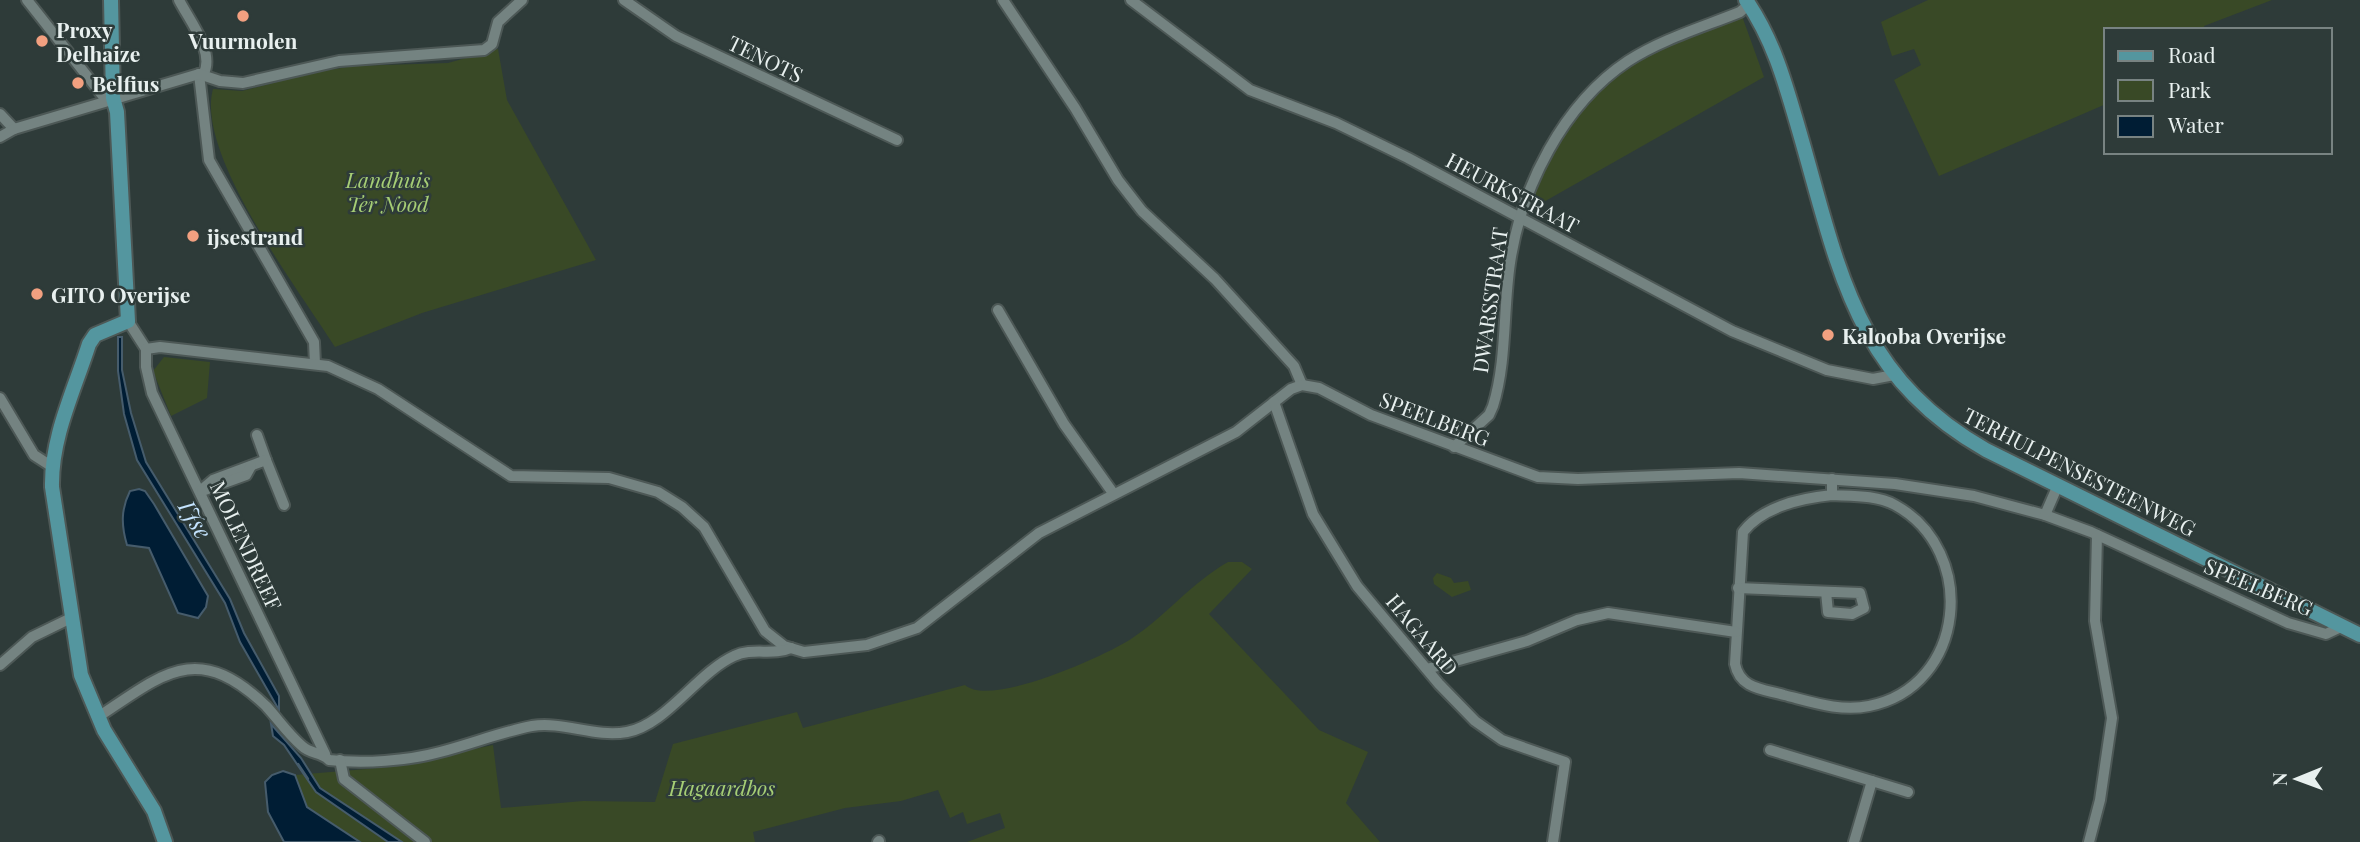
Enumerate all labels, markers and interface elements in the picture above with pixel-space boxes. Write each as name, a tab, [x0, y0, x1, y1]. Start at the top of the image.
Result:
marker: Vuurmolen	[235, 8, 251, 24]
place label: Proxy Delhaize	[56, 15, 140, 67]
place label: Vuurmolen	[188, 26, 298, 54]
street label: TENOTS	[724, 28, 808, 88]
legend	[2104, 28, 2332, 154]
marker: Proxy Delhaize	[34, 33, 50, 49]
text: Road	[2168, 40, 2216, 68]
place label: Belfius	[92, 69, 160, 97]
marker: Belfius	[70, 75, 86, 91]
text: Park	[2168, 75, 2212, 103]
text: Water	[2167, 110, 2224, 138]
street label: HEURKSTRAAT	[1442, 145, 1584, 239]
park label: Landhuis Ter Nood	[345, 165, 430, 217]
place label: ijsestrand	[207, 222, 304, 250]
street label: DWARSSTRAAT	[1465, 225, 1513, 375]
marker: ijsestrand	[185, 228, 201, 244]
place label: GITO Overijse	[51, 280, 190, 308]
marker: GITO Overijse	[29, 286, 45, 302]
place label: Kalooba Overijse	[1842, 321, 2006, 349]
marker: Kalooba Overijse	[1820, 327, 1836, 343]
street label: SPEELBERG	[1376, 384, 1494, 452]
street label: TERHULPENSESTEENWEG	[1959, 400, 2201, 542]
street label: MOLENDREEF	[205, 476, 289, 614]
water label: IJse	[172, 493, 220, 544]
street label: SPEELBERG	[2200, 551, 2318, 622]
street label: HAGAARD	[1381, 587, 1465, 681]
north arrow	[2262, 744, 2332, 814]
text: N	[2266, 772, 2292, 786]
park label: Hagaardbos	[668, 773, 775, 801]

